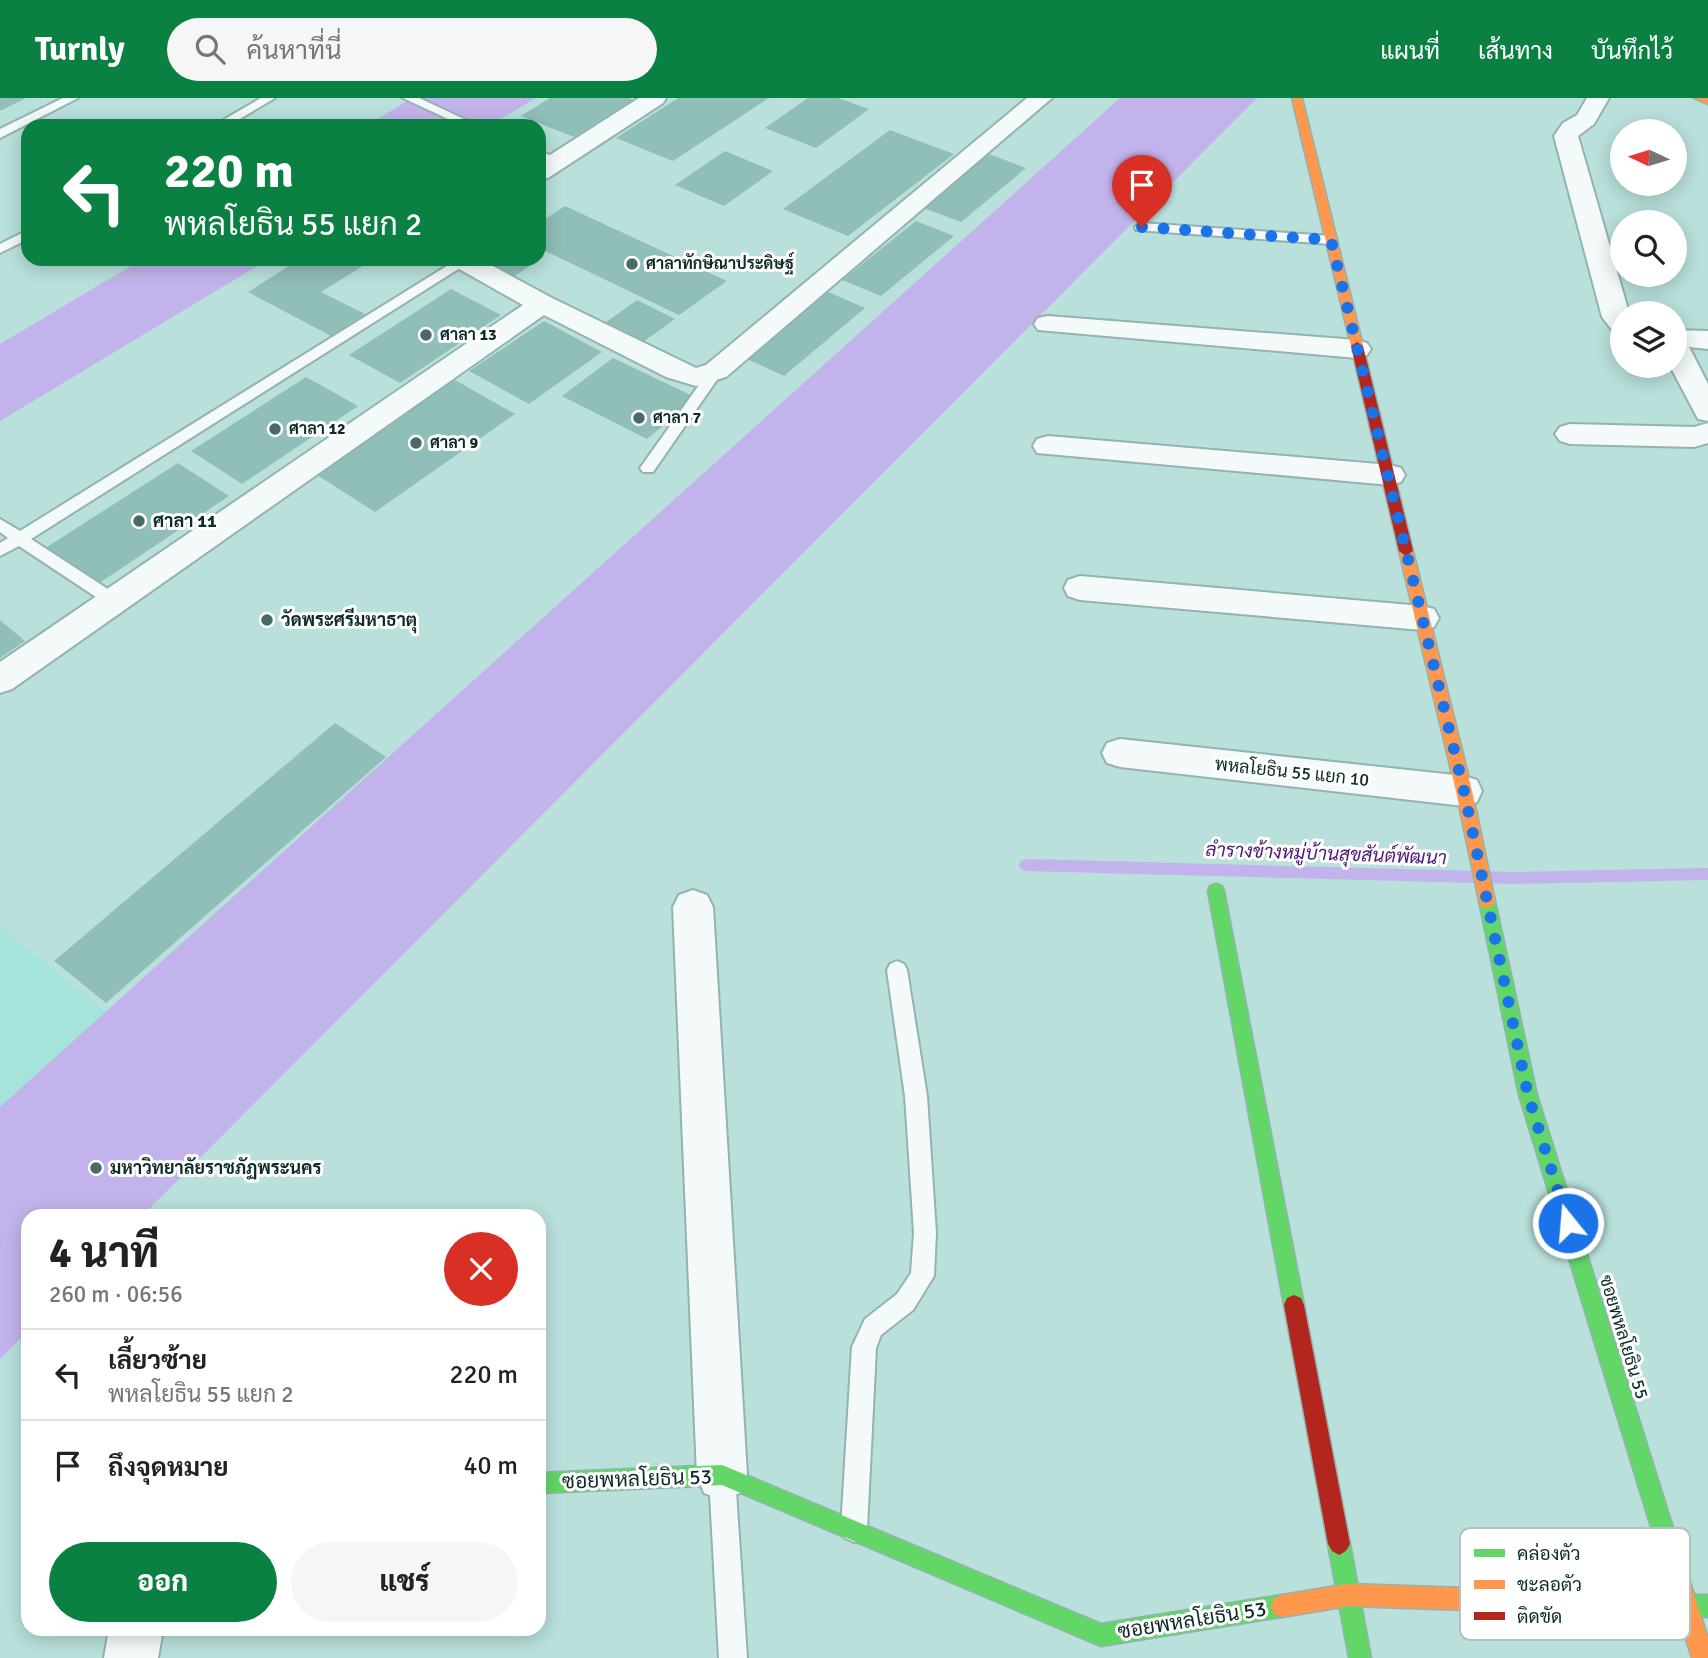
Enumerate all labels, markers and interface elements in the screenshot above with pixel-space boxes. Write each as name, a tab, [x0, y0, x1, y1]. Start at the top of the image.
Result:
search box	[167, 18, 657, 81]
text: Turnly	[35, 29, 125, 70]
icon: search	[191, 30, 229, 68]
text: ค้นหาที่นี่	[247, 35, 342, 67]
text: แผนที่	[1380, 36, 1440, 66]
text: เส้นทาง	[1478, 36, 1553, 66]
text: บันทึกไว้	[1591, 36, 1673, 66]
north arrow	[1610, 119, 1687, 196]
map controls	[1610, 119, 1687, 378]
text: 220 m	[164, 141, 294, 201]
icon: left	[49, 147, 140, 238]
pin	[1112, 155, 1172, 227]
icon: arrive	[1123, 166, 1161, 204]
text: พหลโยธิน 55 แยก 2	[164, 205, 422, 244]
button: search	[1610, 210, 1687, 287]
place label: ศาลาทักษิณาประดิษฐ์	[646, 252, 795, 275]
marker: ศาลาทักษิณาประดิษฐ์	[624, 256, 640, 272]
button: layers	[1610, 301, 1687, 378]
place label: ศาลา 13	[440, 325, 497, 345]
marker: ศาลา 13	[418, 327, 434, 343]
place label: ศาลา 7	[653, 408, 701, 428]
marker: ศาลา 7	[631, 410, 647, 426]
place label: ศาลา 12	[289, 419, 346, 439]
marker: ศาลา 12	[267, 421, 283, 437]
place label: ศาลา 9	[430, 433, 478, 453]
marker: ศาลา 9	[408, 435, 424, 451]
place label: ศาลา 11	[153, 510, 217, 532]
marker: ศาลา 11	[131, 513, 147, 529]
place label: วัดพระศรีมหาธาตุ	[281, 607, 417, 634]
marker: วัดพระศรีมหาธาตุ	[259, 612, 275, 628]
street label: พหลโยธิน 55 แยก 10	[1214, 751, 1370, 791]
water label: ลำรางข้างหมู่บ้านสุขสันต์พัฒนา	[1205, 837, 1447, 871]
place label: มหาวิทยาลัยราชภัฏพระนคร	[110, 1156, 322, 1180]
marker: มหาวิทยาลัยราชภัฏพระนคร	[88, 1160, 104, 1176]
position arrow	[1531, 1186, 1605, 1260]
text: 4 นาที	[49, 1228, 159, 1279]
button: close	[444, 1232, 518, 1306]
street label: ซอยพหลโยธิน 55	[1595, 1272, 1655, 1402]
text: 260 m · 06:56	[49, 1280, 183, 1309]
text: เลี้ยวซ้าย	[108, 1345, 207, 1377]
icon: left	[49, 1356, 87, 1394]
text: 220 m	[449, 1359, 518, 1391]
text: พหลโยธิน 55 แยก 2	[108, 1380, 294, 1409]
icon: arrive	[49, 1447, 87, 1485]
text: 40 m	[463, 1450, 518, 1482]
text: ถึงจุดหมาย	[108, 1452, 229, 1484]
street label: ซอยพหลโยธิน 53	[562, 1463, 712, 1495]
legend	[1460, 1528, 1690, 1640]
button: ออก	[49, 1542, 277, 1622]
button: แชร์	[291, 1542, 518, 1622]
text: คล่องตัว	[1517, 1542, 1581, 1566]
text: ชะลอตัว	[1517, 1573, 1582, 1597]
street label: ซอยพหลโยธิน 53	[1116, 1595, 1268, 1645]
text: ติดขัด	[1517, 1605, 1562, 1629]

